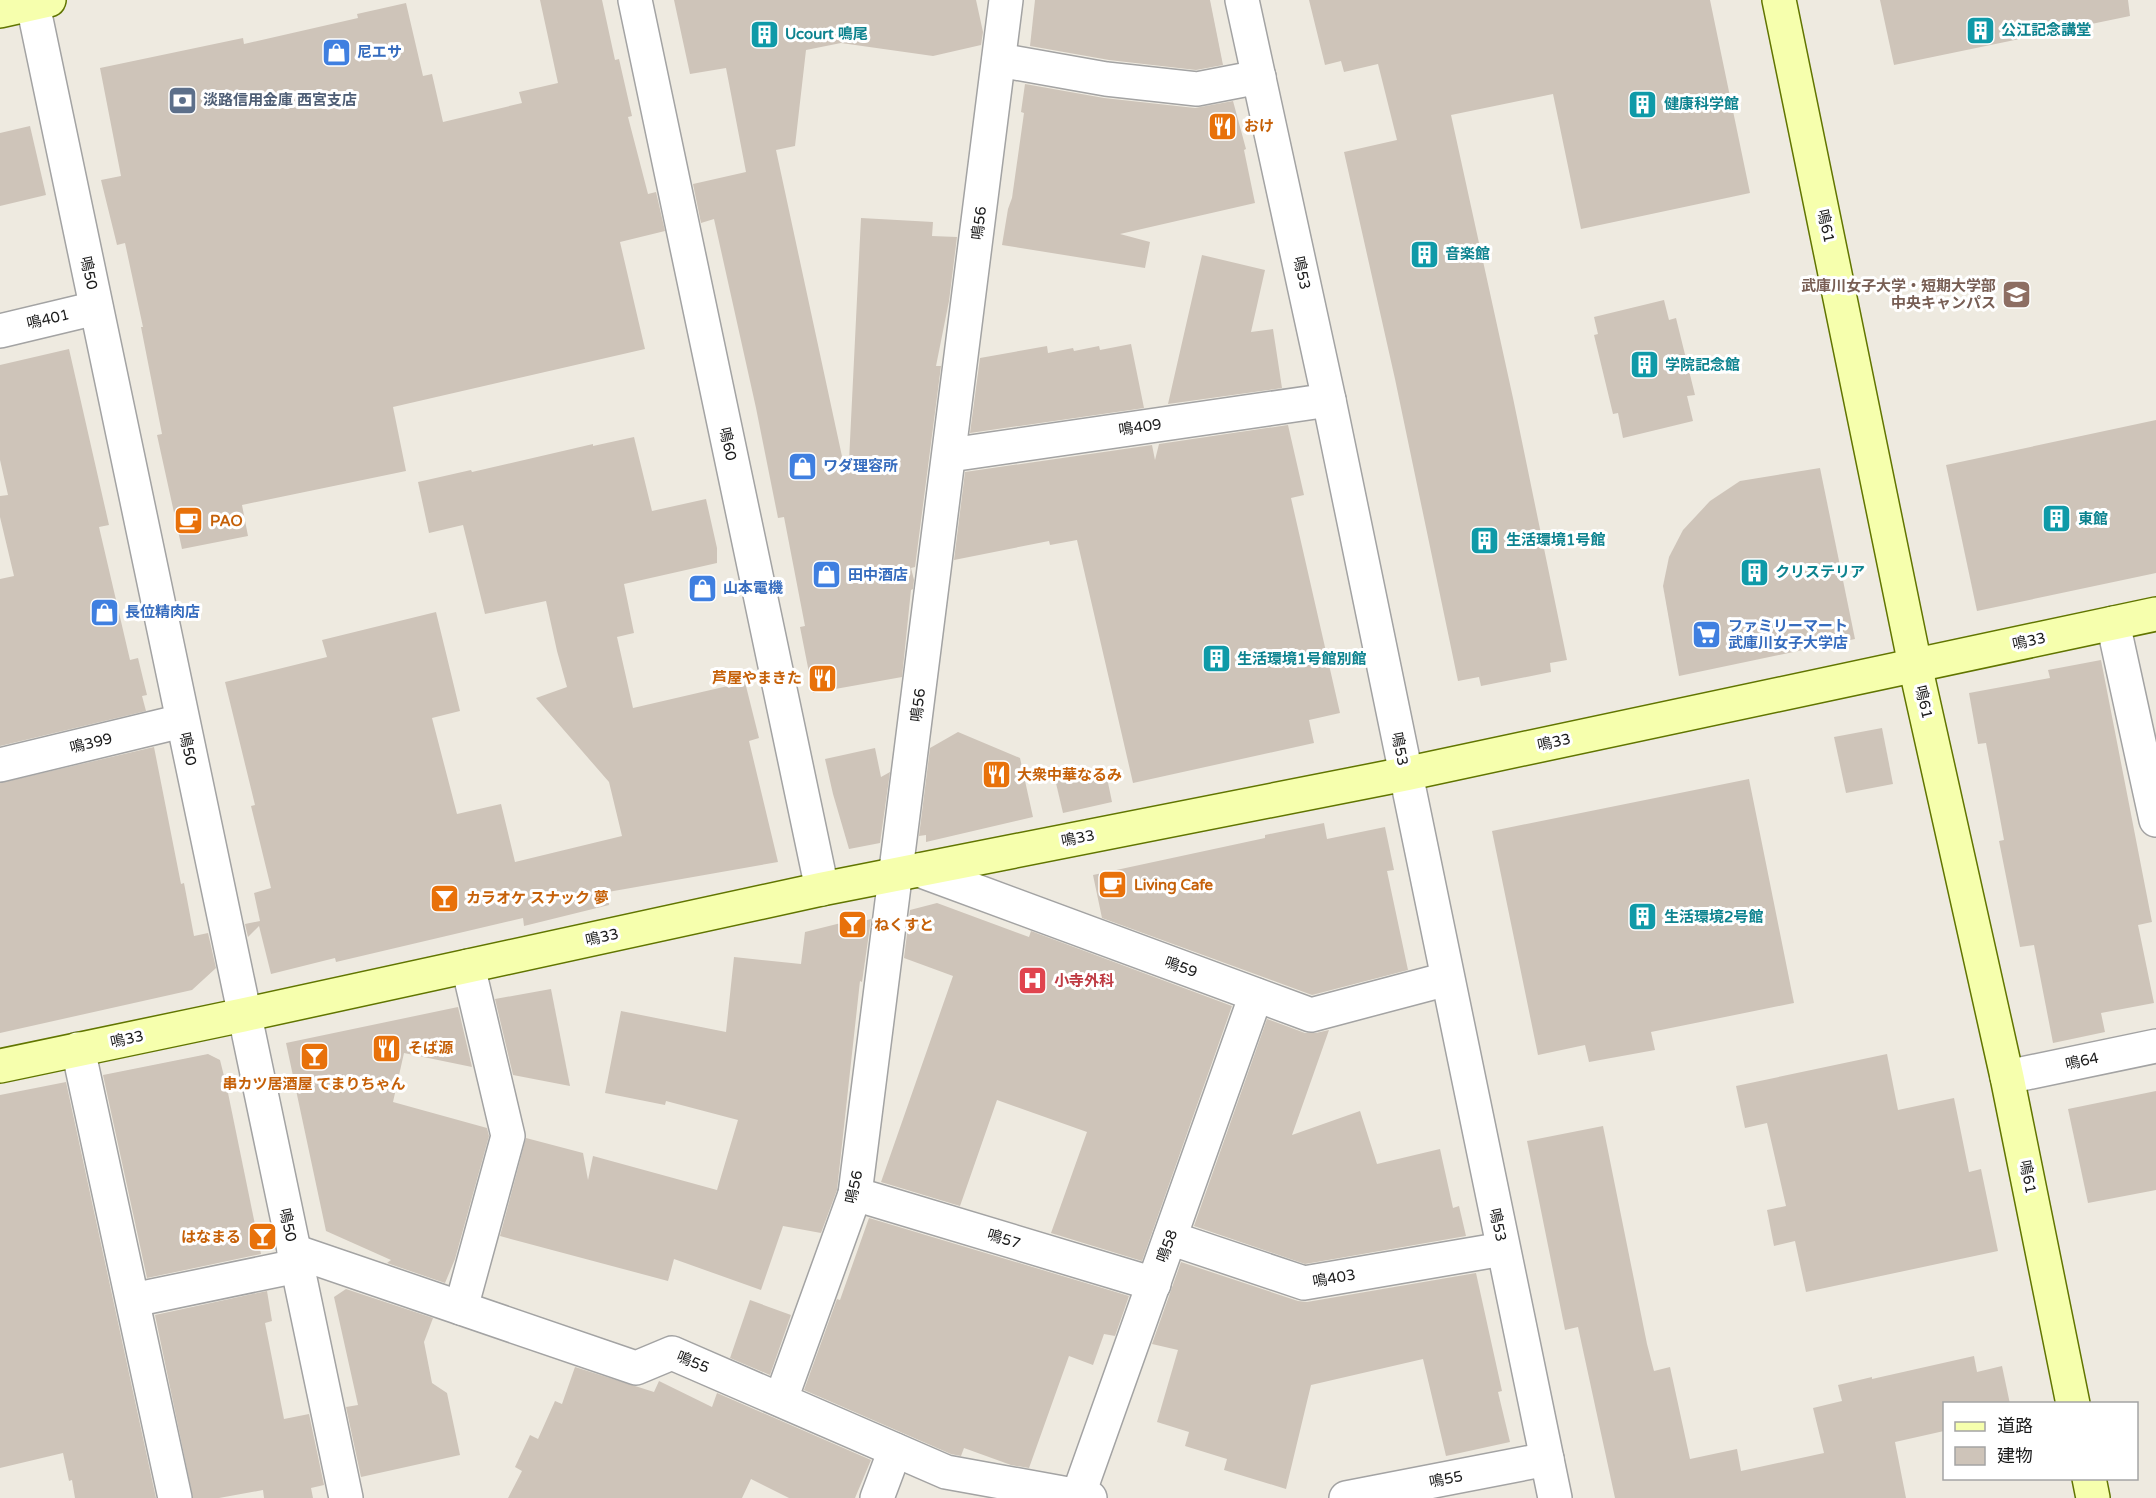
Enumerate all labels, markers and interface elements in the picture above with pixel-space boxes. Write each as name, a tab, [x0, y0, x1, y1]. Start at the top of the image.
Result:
building icon: 公江記念講堂	[1964, 14, 1996, 46]
building icon: Ucourt 鳴尾	[748, 18, 780, 50]
place label: 公江記念講堂	[2001, 21, 2091, 39]
place label: Ucourt 鳴尾	[785, 25, 868, 43]
shop icon: 尼エサ	[320, 36, 352, 68]
place label: 尼エサ	[357, 43, 402, 61]
bank icon: 淡路信用金庫 西宮支店	[166, 84, 198, 116]
building icon: 健康科学館	[1627, 88, 1659, 120]
place label: 淡路信用金庫 西宮支店	[203, 91, 357, 109]
place label: 健康科学館	[1664, 95, 1739, 113]
restaurant icon: おけ	[1207, 110, 1239, 142]
place label: おけ	[1244, 117, 1274, 135]
street label: 鳴56	[968, 205, 990, 241]
street label: 鳴61	[1814, 208, 1838, 244]
building icon: 音楽館	[1408, 238, 1440, 270]
place label: 音楽館	[1445, 245, 1490, 263]
street label: 鳴50	[77, 255, 101, 291]
street label: 鳴53	[1290, 255, 1314, 291]
place label: 武庫川女子大学・短期大学部 中央キャンパス	[1801, 277, 1996, 312]
school or university icon: 武庫川女子大学・短期大学部 中央キャンパス	[2001, 279, 2033, 311]
street label: 鳴401	[25, 305, 71, 333]
building icon: 学院記念館	[1628, 349, 1660, 381]
place label: 学院記念館	[1665, 356, 1740, 374]
street label: 鳴409	[1117, 415, 1163, 439]
street label: 鳴60	[716, 426, 740, 462]
shop icon: ワダ理容所	[786, 450, 818, 482]
place label: ワダ理容所	[823, 457, 898, 475]
building icon: 東館	[2041, 503, 2073, 535]
cafe icon: PAO	[173, 505, 205, 537]
place label: 東館	[2078, 510, 2108, 528]
place label: PAO	[210, 512, 243, 530]
building icon: 生活環境1号館	[1469, 524, 1501, 556]
place label: 生活環境1号館	[1506, 531, 1605, 549]
building icon: クリステリア	[1738, 556, 1770, 588]
shop icon: 田中酒店	[811, 559, 843, 591]
place label: クリステリア	[1775, 563, 1865, 581]
place label: 田中酒店	[848, 566, 908, 584]
shop icon: 山本電機	[686, 572, 718, 604]
place label: 山本電機	[723, 579, 783, 597]
shop icon: 長位精肉店	[88, 596, 120, 628]
place label: 長位精肉店	[125, 603, 200, 621]
place label: ファミリーマート 武庫川女子大学店	[1728, 617, 1848, 652]
supermarket icon: ファミリーマート 武庫川女子大学店	[1691, 619, 1723, 651]
street label: 鳴33	[2011, 629, 2047, 653]
building icon: 生活環境1号館別館	[1200, 643, 1232, 675]
place label: 生活環境1号館別館	[1237, 650, 1366, 668]
restaurant icon: 芦屋やまきた	[807, 662, 839, 694]
place label: 芦屋やまきた	[712, 669, 802, 687]
street label: 鳴61	[1911, 683, 1937, 721]
street label: 鳴56	[907, 687, 929, 723]
street label: 鳴399	[68, 729, 114, 757]
street label: 鳴33	[1536, 730, 1572, 754]
street label: 鳴50	[176, 731, 200, 767]
street label: 鳴53	[1388, 731, 1412, 767]
restaurant icon: 大衆中華なるみ	[980, 759, 1012, 791]
place label: 大衆中華なるみ	[1017, 766, 1122, 784]
street label: 鳴33	[1060, 826, 1096, 850]
cafe icon: Living Cafe	[1097, 869, 1129, 901]
place label: Living Cafe	[1134, 876, 1214, 895]
bar icon: カラオケ スナック 夢	[429, 882, 461, 914]
place label: カラオケ スナック 夢	[466, 889, 609, 907]
building icon: 生活環境2号館	[1627, 901, 1659, 933]
place label: 生活環境2号館	[1664, 908, 1763, 926]
bar icon: ねくすと	[837, 909, 869, 941]
place label: ねくすと	[874, 916, 934, 934]
street label: 鳴33	[584, 925, 620, 949]
street label: 鳴59	[1162, 953, 1200, 981]
hospital icon: 小寺外科	[1017, 965, 1049, 997]
place label: 小寺外科	[1054, 972, 1114, 990]
street label: 鳴33	[109, 1027, 145, 1051]
restaurant icon: そば源	[371, 1032, 403, 1064]
place label: そば源	[408, 1039, 454, 1057]
bar icon: 串カツ居酒屋 てまりちゃん	[298, 1041, 330, 1073]
street label: 鳴64	[2064, 1049, 2100, 1073]
place label: 串カツ居酒屋 てまりちゃん	[222, 1075, 406, 1093]
street label: 鳴61	[2016, 1159, 2040, 1195]
street label: 鳴56	[842, 1169, 866, 1205]
street label: 鳴50	[276, 1207, 300, 1243]
street label: 鳴53	[1486, 1207, 1510, 1243]
bar icon: はなまる	[246, 1221, 278, 1253]
street label: 鳴57	[985, 1225, 1023, 1253]
street label: 鳴58	[1153, 1227, 1181, 1265]
place label: はなまる	[181, 1228, 241, 1246]
street label: 鳴403	[1311, 1265, 1357, 1291]
street label: 鳴55	[674, 1347, 712, 1377]
legend	[1943, 1402, 2138, 1480]
text: 道路	[1997, 1415, 2033, 1437]
text: 建物	[1997, 1445, 2033, 1467]
street label: 鳴55	[1428, 1467, 1464, 1491]

